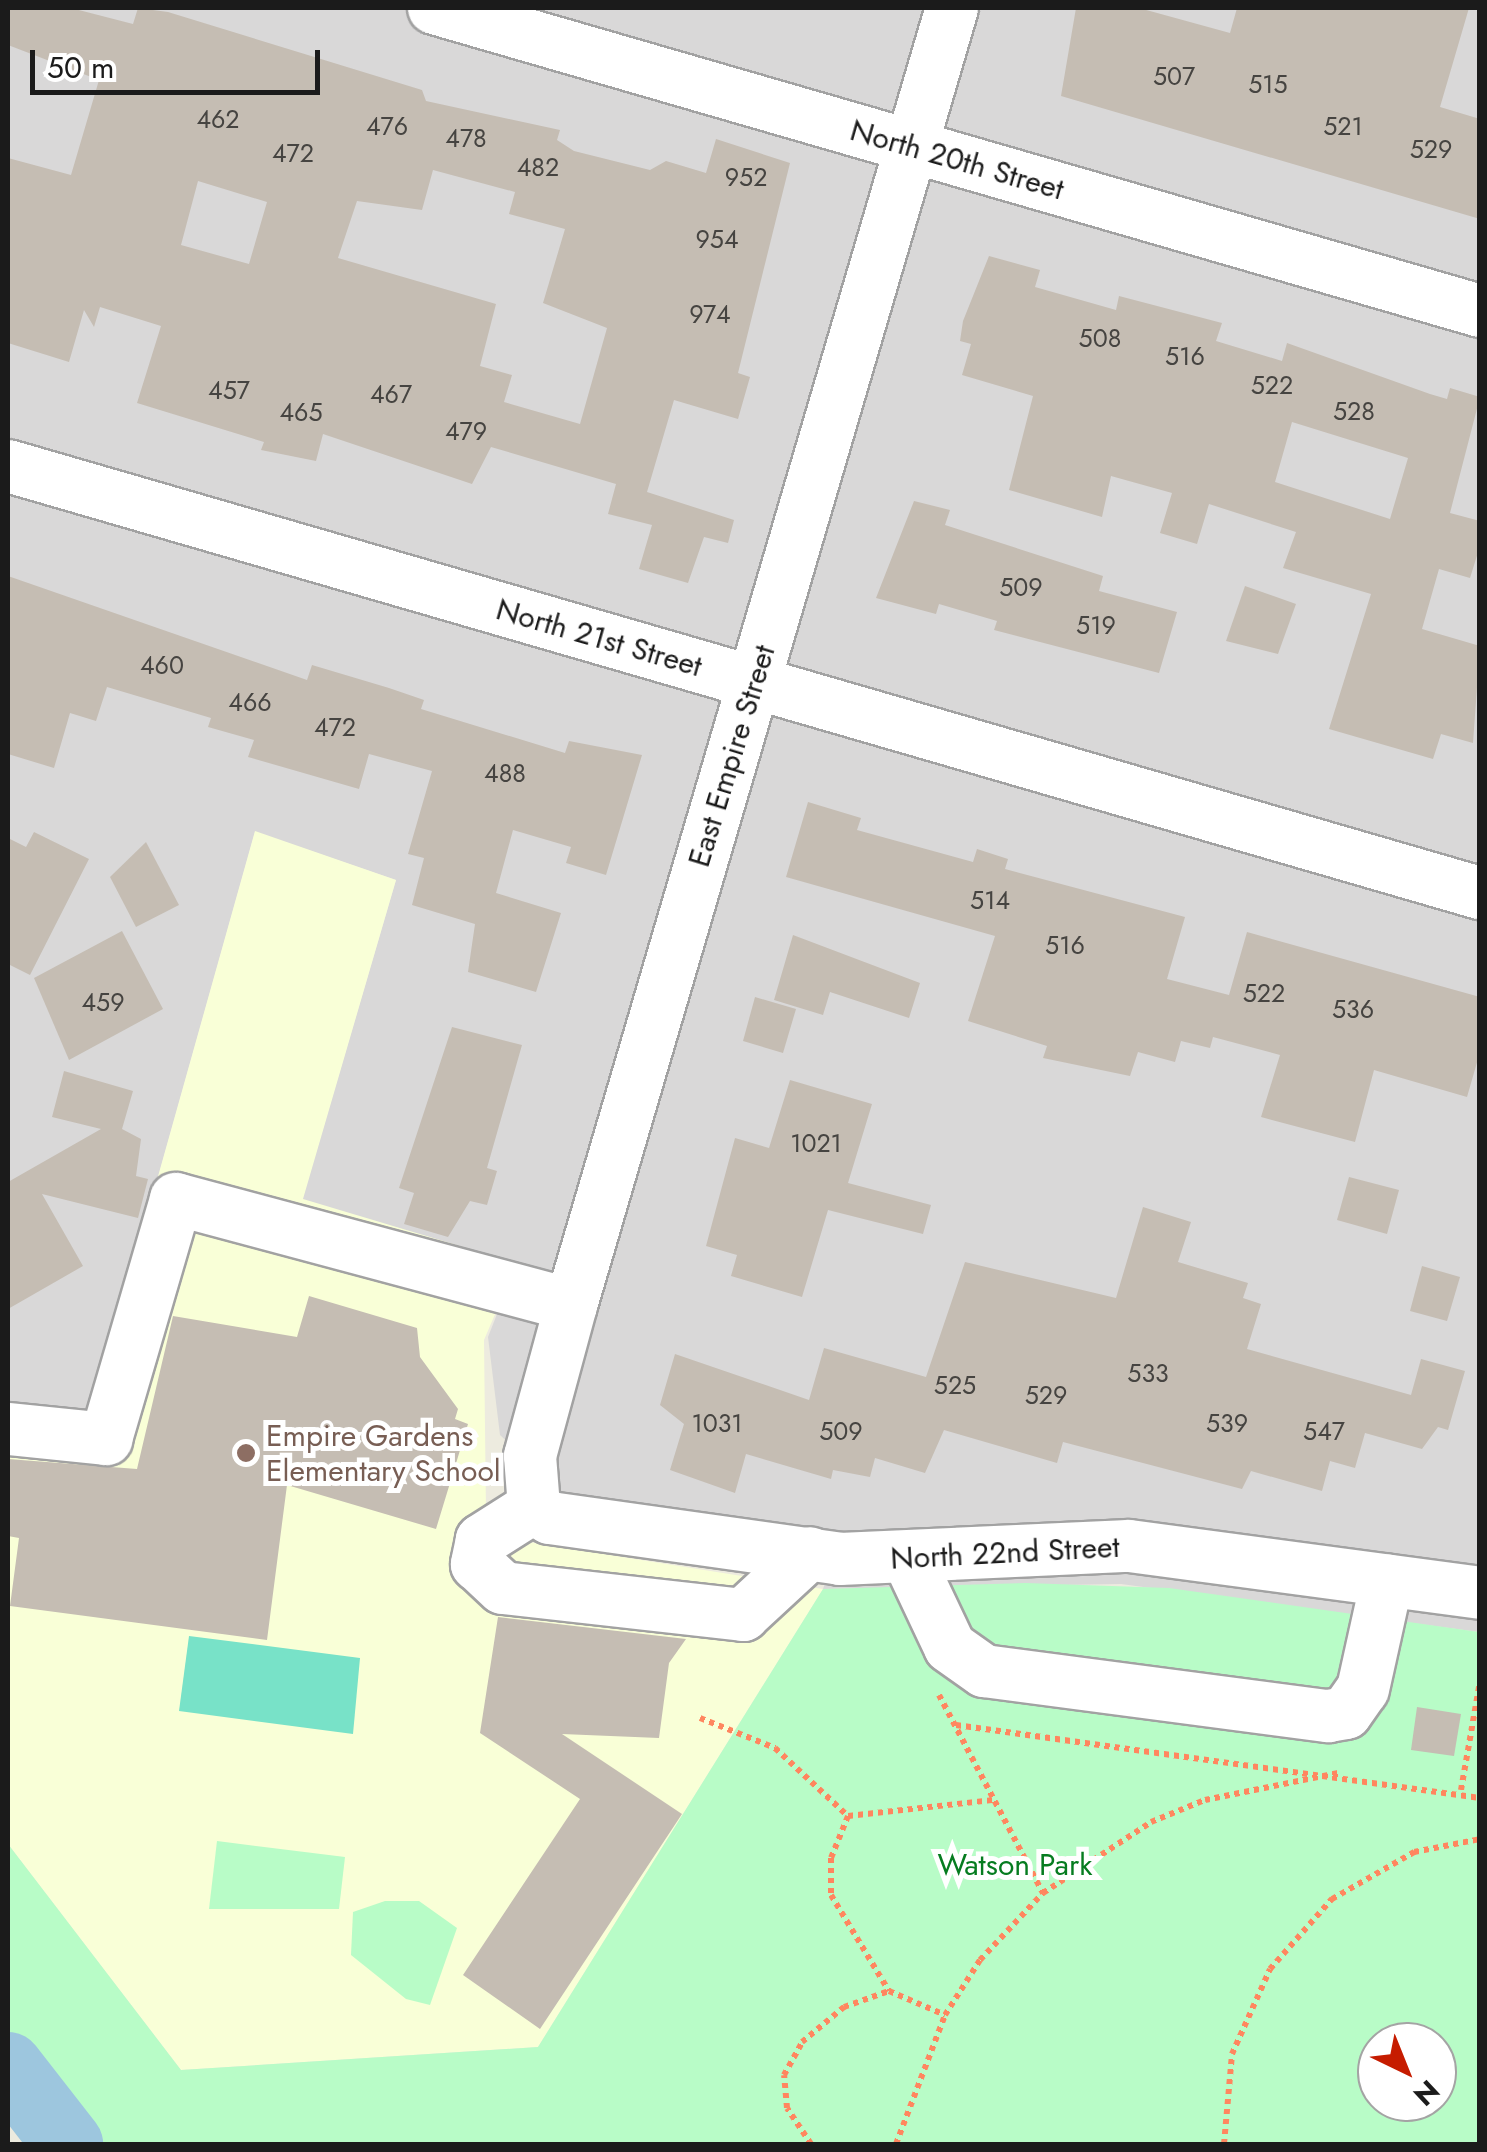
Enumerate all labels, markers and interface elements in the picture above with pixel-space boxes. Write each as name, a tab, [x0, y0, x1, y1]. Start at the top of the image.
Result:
scale bar	[35, 30, 325, 92]
text: 50 m	[47, 46, 114, 89]
house number: 507	[1153, 61, 1195, 91]
house number: 515	[1248, 69, 1288, 99]
house number: 462	[196, 104, 240, 134]
house number: 476	[366, 111, 408, 141]
house number: 521	[1323, 111, 1363, 141]
street label: North 20th Street	[846, 112, 1068, 208]
house number: 478	[445, 123, 487, 153]
house number: 529	[1410, 134, 1452, 164]
house number: 472	[272, 138, 314, 168]
house number: 482	[517, 152, 559, 182]
house number: 952	[725, 162, 767, 192]
house number: 954	[695, 224, 739, 254]
house number: 974	[689, 299, 731, 329]
house number: 508	[1079, 323, 1121, 353]
house number: 516	[1165, 341, 1205, 371]
house number: 522	[1251, 370, 1293, 400]
house number: 457	[208, 375, 250, 405]
house number: 467	[370, 379, 412, 409]
house number: 528	[1333, 396, 1375, 426]
house number: 465	[279, 397, 323, 427]
house number: 479	[445, 416, 487, 446]
house number: 509	[999, 572, 1043, 602]
street label: North 21st Street	[492, 591, 706, 685]
house number: 519	[1076, 610, 1116, 640]
street label: East Empire Street	[681, 641, 783, 871]
house number: 460	[140, 650, 184, 680]
house number: 466	[228, 687, 272, 717]
house number: 472	[314, 712, 356, 742]
house number: 488	[484, 758, 526, 788]
house number: 514	[970, 885, 1010, 915]
house number: 516	[1045, 930, 1085, 960]
house number: 522	[1243, 978, 1285, 1008]
house number: 459	[81, 987, 125, 1017]
house number: 536	[1332, 994, 1374, 1024]
house number: 1021	[790, 1128, 842, 1158]
house number: 533	[1127, 1358, 1169, 1388]
house number: 525	[934, 1370, 976, 1400]
house number: 529	[1025, 1380, 1067, 1410]
house number: 1031	[691, 1408, 743, 1438]
house number: 539	[1206, 1408, 1248, 1438]
house number: 509	[819, 1416, 863, 1446]
house number: 547	[1303, 1416, 1345, 1446]
place label: Empire Gardens Elementary School	[266, 1418, 501, 1488]
marker: Empire Gardens Elementary School	[235, 1442, 257, 1464]
street label: North 22nd Street	[889, 1529, 1121, 1577]
park label: Watson Park	[937, 1847, 1093, 1883]
north arrow	[1357, 2022, 1457, 2122]
text: N	[1404, 2070, 1449, 2115]

